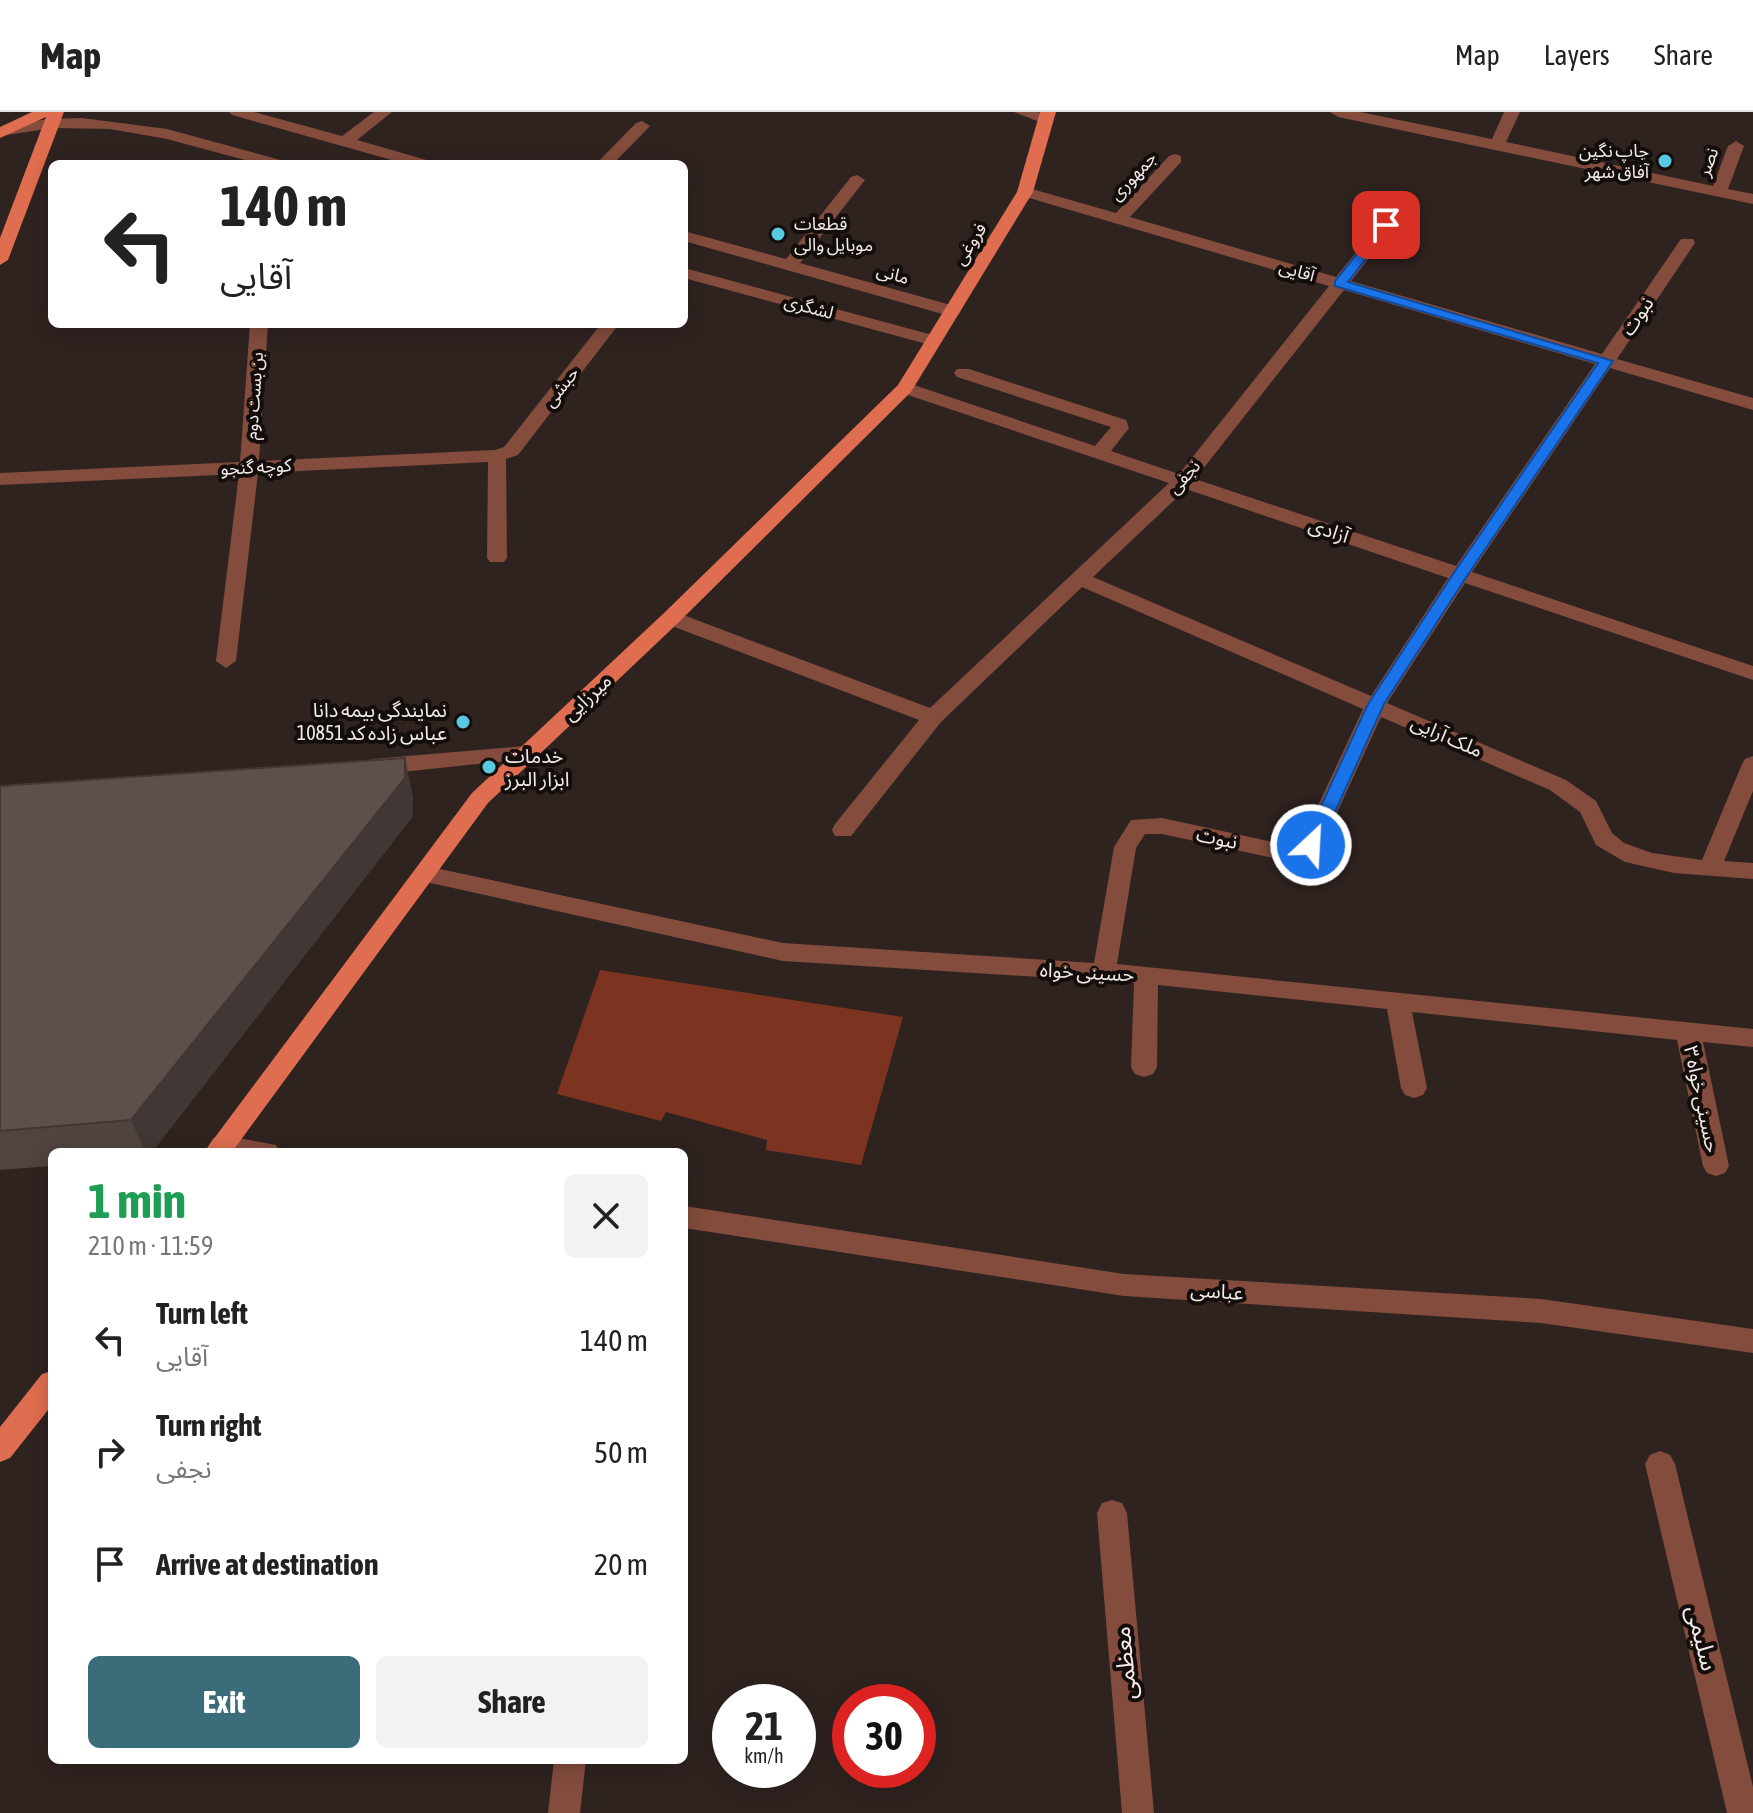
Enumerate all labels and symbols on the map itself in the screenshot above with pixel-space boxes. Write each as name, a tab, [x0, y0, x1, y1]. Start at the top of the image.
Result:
place label: چاپ نگین آفاق شهر	[1579, 140, 1650, 183]
street label: نصر	[1692, 145, 1723, 180]
street label: جمهوری	[1105, 147, 1161, 205]
marker: چاپ نگین آفاق شهر	[1656, 152, 1674, 170]
pin	[1352, 191, 1420, 259]
place label: قطعات موبایل والی	[794, 213, 873, 256]
street label: فروغی	[949, 219, 991, 269]
marker: قطعات موبایل والی	[769, 225, 787, 243]
street label: آقایی	[1277, 255, 1318, 287]
street label: مانی	[874, 259, 912, 289]
street label: لشگری	[782, 290, 836, 324]
street label: نبوت	[1615, 292, 1659, 340]
street label: بن بست دوم	[240, 351, 271, 441]
street label: حبشی	[538, 362, 584, 412]
street label: کوچه گنجو	[220, 454, 293, 480]
street label: نجفی	[1163, 455, 1205, 499]
street label: آزادی	[1306, 512, 1353, 548]
street label: میرزایی	[558, 668, 616, 726]
place label: نمایندگی بیمه دانا عباس زاده کد 10851	[297, 698, 447, 745]
street label: ملک آرایی	[1408, 710, 1486, 762]
marker: نمایندگی بیمه دانا عباس زاده کد 10851	[454, 713, 472, 731]
place label: خدمات ابزار البرز	[504, 744, 569, 791]
marker: خدمات ابزار البرز	[480, 758, 498, 776]
position arrow	[1269, 803, 1353, 887]
street label: نبوت	[1194, 822, 1240, 854]
street label: حسینی خواه	[1039, 958, 1135, 986]
street label: حسینی خواه ۳	[1679, 1043, 1725, 1155]
street label: عباسی	[1190, 1277, 1244, 1305]
street label: سلیمی	[1681, 1602, 1724, 1673]
street label: معظمی	[1108, 1625, 1141, 1701]
speed limit sign: 30	[832, 1684, 936, 1788]

